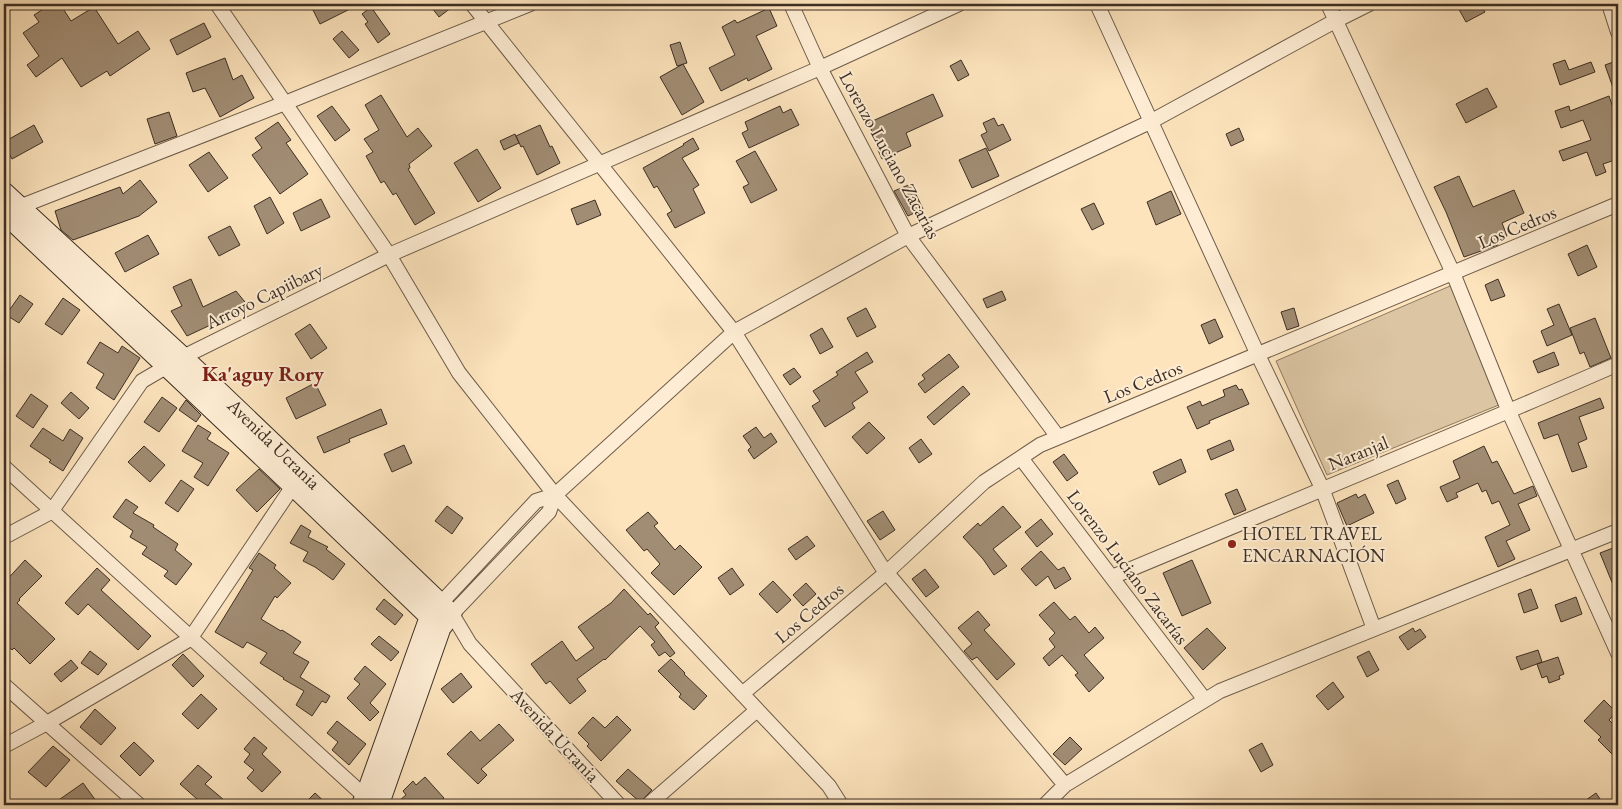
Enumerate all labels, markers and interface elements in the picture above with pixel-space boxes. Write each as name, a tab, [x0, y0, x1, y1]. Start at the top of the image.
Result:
street label: Lorenzo Luciano Zacarias	[834, 67, 946, 243]
street label: Los Cedros	[1474, 199, 1560, 255]
street label: Arroyo Capiibary	[200, 256, 327, 336]
street label: Los Cedros	[1100, 355, 1186, 409]
district label: Ka'aguy Rory	[202, 360, 325, 387]
street label: Avenida Ucrania	[221, 392, 326, 495]
street label: Naranjal	[1324, 429, 1392, 476]
street label: Lorenzo Luciano Zacarías	[1062, 484, 1194, 650]
place label: HOTEL TRAVEL ENCARNACIÓN	[1242, 521, 1385, 568]
marker: HOTEL TRAVEL ENCARNACIÓN	[1226, 538, 1238, 550]
street label: Los Cedros	[769, 577, 849, 649]
street label: Avenida Ucrania	[504, 682, 605, 788]

